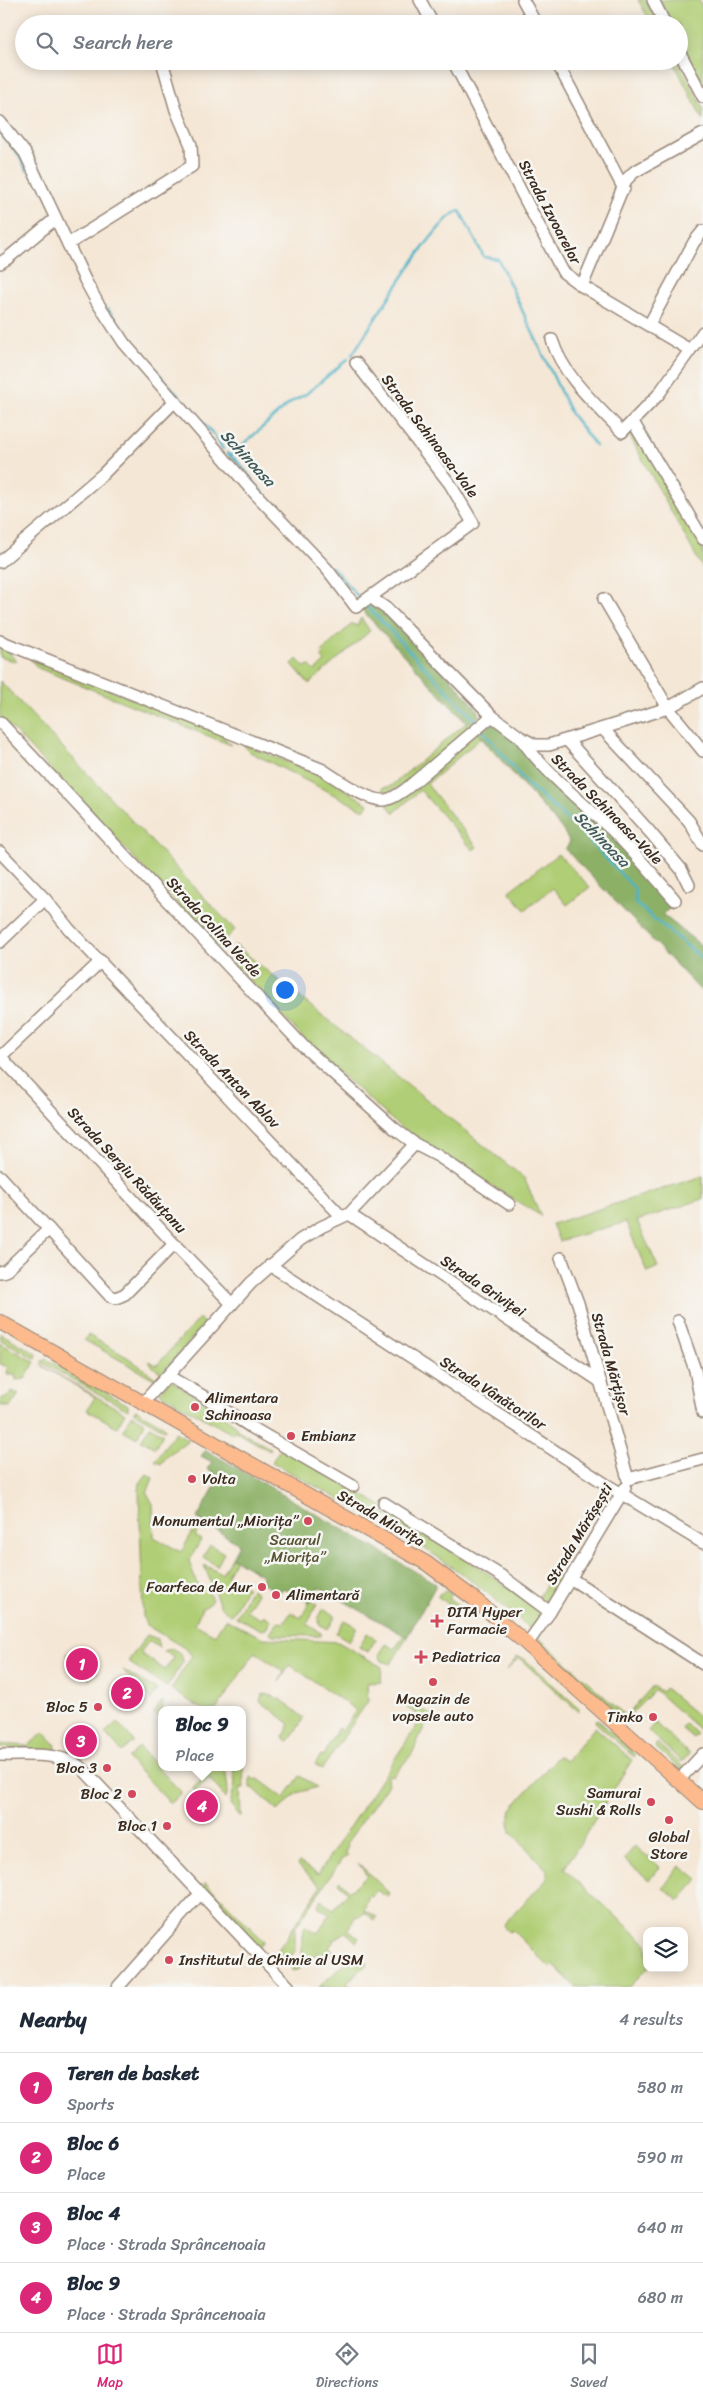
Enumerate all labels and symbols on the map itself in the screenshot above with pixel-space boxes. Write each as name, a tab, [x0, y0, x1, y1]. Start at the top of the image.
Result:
street label: Strada Izvoarelor	[511, 155, 589, 270]
street label: Strada Schinoasa-Vale	[374, 368, 486, 504]
water label: Schinoasa	[213, 422, 284, 495]
street label: Strada Schinoasa-Vale	[548, 750, 666, 868]
water label: Schinoasa	[570, 807, 634, 871]
street label: Strada Colina Verde	[160, 870, 268, 984]
your location	[272, 977, 298, 1003]
street label: Strada Anton Ablov	[178, 1023, 287, 1135]
street label: Strada Sergiu Rădăuțanu	[61, 1101, 193, 1239]
street label: Strada Griviței	[435, 1248, 532, 1325]
street label: Strada Mărțișor	[584, 1309, 638, 1419]
street label: Strada Vânătorilor	[435, 1349, 552, 1438]
place label: Alimentara Schinoasa	[204, 1385, 279, 1428]
marker: Alimentara Schinoasa	[189, 1401, 201, 1413]
place label: Embianz	[301, 1423, 357, 1449]
marker: Embianz	[285, 1430, 297, 1442]
place label: Volta	[202, 1466, 236, 1492]
marker: Volta	[186, 1473, 198, 1485]
street label: Strada Mărășești	[538, 1477, 620, 1590]
street label: Strada Miorița	[332, 1482, 430, 1554]
place label: Monumentul „Miorița”	[152, 1508, 300, 1534]
marker: Monumentul „Miorița”	[302, 1515, 314, 1527]
park label: Scuarul „Miorița”	[264, 1527, 327, 1570]
place label: Foarfeca de Aur	[146, 1574, 253, 1600]
marker: Foarfeca de Aur	[256, 1581, 268, 1593]
place label: Alimentară	[285, 1582, 360, 1608]
marker: Alimentară	[270, 1589, 282, 1601]
place label: DITA Hyper Farmacie	[447, 1599, 523, 1642]
marker: DITA Hyper Farmacie	[431, 1615, 443, 1627]
place label: Pediatrica	[432, 1644, 501, 1670]
pin: 1	[66, 1645, 98, 1683]
marker: Pediatrica	[414, 1650, 428, 1664]
pin: 2	[111, 1674, 143, 1712]
marker: Magazin de vopsele auto	[427, 1676, 439, 1688]
place label: Magazin de vopsele auto	[392, 1686, 474, 1729]
place label: Bloc 5	[46, 1694, 88, 1720]
marker: Bloc 5	[92, 1701, 104, 1713]
place label: Tinko	[607, 1704, 643, 1730]
marker: Tinko	[647, 1711, 659, 1723]
pin: 3	[65, 1722, 97, 1760]
place label: Bloc 3	[56, 1755, 97, 1781]
marker: Bloc 3	[101, 1762, 113, 1774]
place label: Samurai Sushi & Rolls	[556, 1780, 642, 1823]
place label: Bloc 2	[81, 1781, 122, 1807]
pin: 4	[186, 1787, 218, 1825]
marker: Bloc 2	[126, 1788, 138, 1800]
marker: Samurai Sushi & Rolls	[645, 1796, 657, 1808]
place label: Bloc 1	[118, 1813, 157, 1839]
marker: Global Store	[663, 1814, 675, 1826]
marker: Bloc 1	[161, 1820, 173, 1832]
place label: Global Store	[648, 1824, 690, 1867]
place label: Institutul de Chimie al USM	[178, 1947, 364, 1973]
marker: Institutul de Chimie al USM	[163, 1954, 175, 1966]

